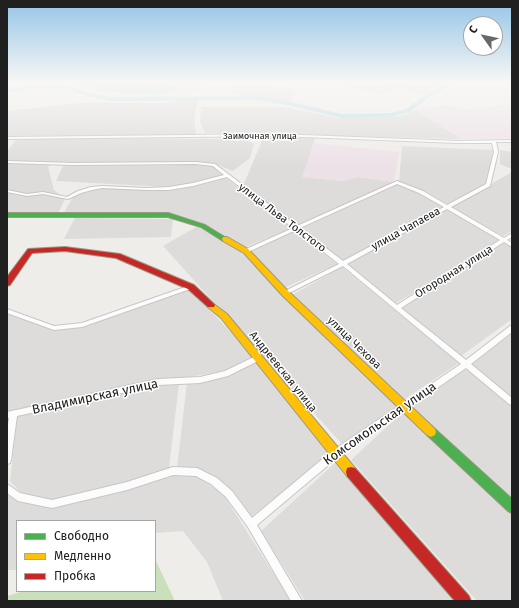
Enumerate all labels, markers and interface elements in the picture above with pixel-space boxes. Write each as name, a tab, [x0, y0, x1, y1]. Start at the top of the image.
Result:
north arrow	[463, 16, 503, 56]
text: С	[466, 24, 481, 36]
street label: Заимочная улица	[223, 131, 297, 141]
street label: улица Льва Толстого	[236, 181, 328, 255]
street label: улица Чапаева	[369, 205, 443, 253]
street label: Огородная улица	[413, 243, 495, 301]
street label: улица Чехова	[324, 314, 384, 372]
street label: Андреевская улица	[246, 329, 320, 415]
street label: Владимирская улица	[31, 376, 159, 418]
street label: Комсомольская улица	[320, 379, 440, 469]
legend	[16, 520, 156, 592]
text: Свободно	[54, 529, 109, 543]
text: Медленно	[54, 549, 111, 563]
text: Пробка	[54, 569, 96, 583]

